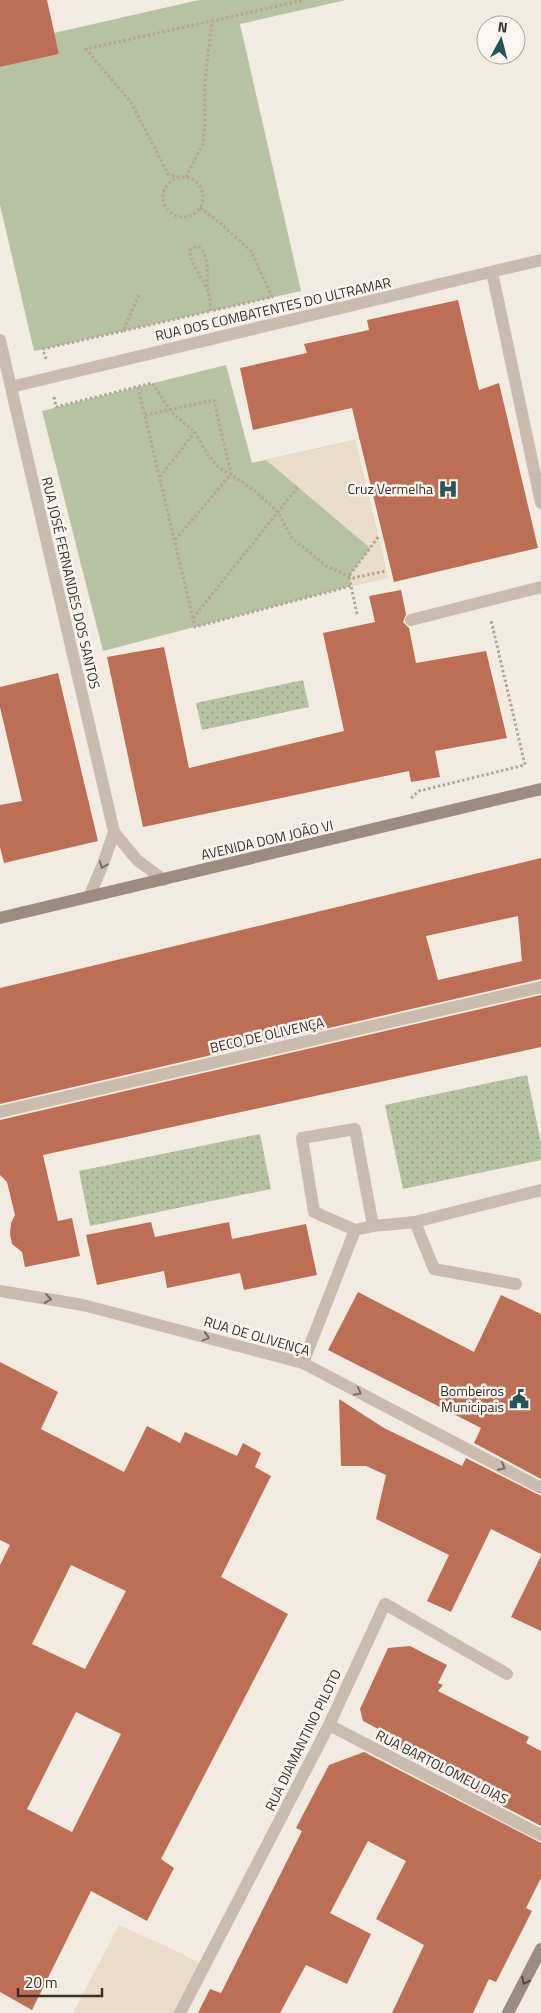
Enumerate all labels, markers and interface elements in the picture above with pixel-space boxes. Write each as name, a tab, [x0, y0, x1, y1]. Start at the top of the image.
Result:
north arrow	[476, 15, 526, 65]
text: N	[497, 16, 509, 38]
street label: RUA DOS COMBATENTES DO ULTRAMAR	[153, 271, 393, 346]
street label: RUA JOSÉ FERNANDES DOS SANTOS	[37, 475, 106, 691]
place label: Cruz Vermelha	[348, 478, 433, 499]
hospital icon: Cruz Vermelha	[437, 478, 459, 500]
street label: AVENIDA DOM JOÃO VI	[199, 814, 335, 865]
one-way arrow	[98, 861, 108, 869]
street label: BECO DE OLIVENÇA	[208, 1011, 327, 1058]
one-way arrow	[45, 1293, 53, 1304]
street label: RUA DE OLIVENÇA	[202, 1310, 313, 1361]
one-way arrow	[202, 1331, 210, 1342]
place label: Bombeiros Municipais	[440, 1380, 504, 1417]
one-way arrow	[353, 1386, 362, 1396]
public building icon: Bombeiros Municipais	[508, 1388, 530, 1410]
one-way arrow	[497, 1461, 506, 1471]
street label: RUA DIAMANTINO PILOTO	[259, 1665, 346, 1814]
street label: RUA BARTOLOMEU DIAS	[372, 1724, 512, 1809]
scale bar	[18, 1966, 101, 1998]
text: 20 m	[25, 1971, 58, 1994]
one-way arrow	[521, 1976, 531, 1985]

